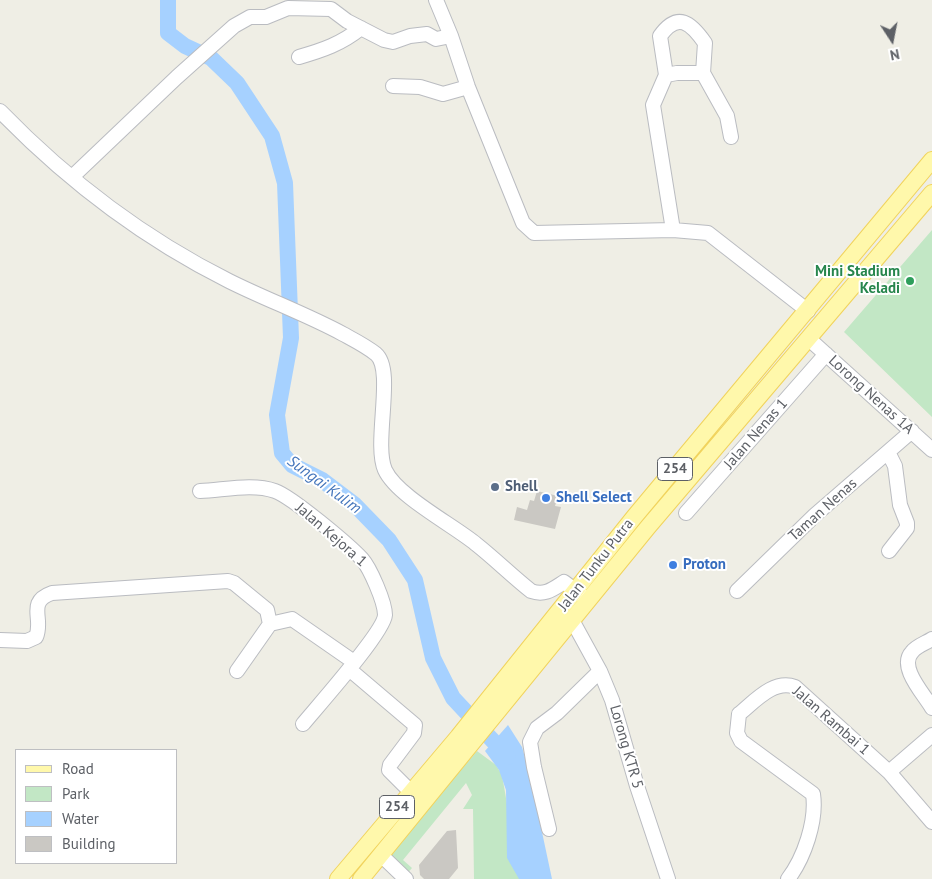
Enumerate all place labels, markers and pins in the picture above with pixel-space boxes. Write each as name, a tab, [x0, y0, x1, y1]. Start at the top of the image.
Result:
place label: Mini Stadium Keladi	[815, 263, 900, 298]
marker: Mini Stadium Keladi	[904, 275, 916, 287]
place label: Shell	[505, 478, 538, 496]
marker: Shell	[489, 481, 501, 493]
place label: Shell Select	[556, 489, 632, 507]
marker: Shell Select	[540, 492, 552, 504]
place label: Proton	[683, 556, 726, 574]
marker: Proton	[667, 559, 679, 571]

